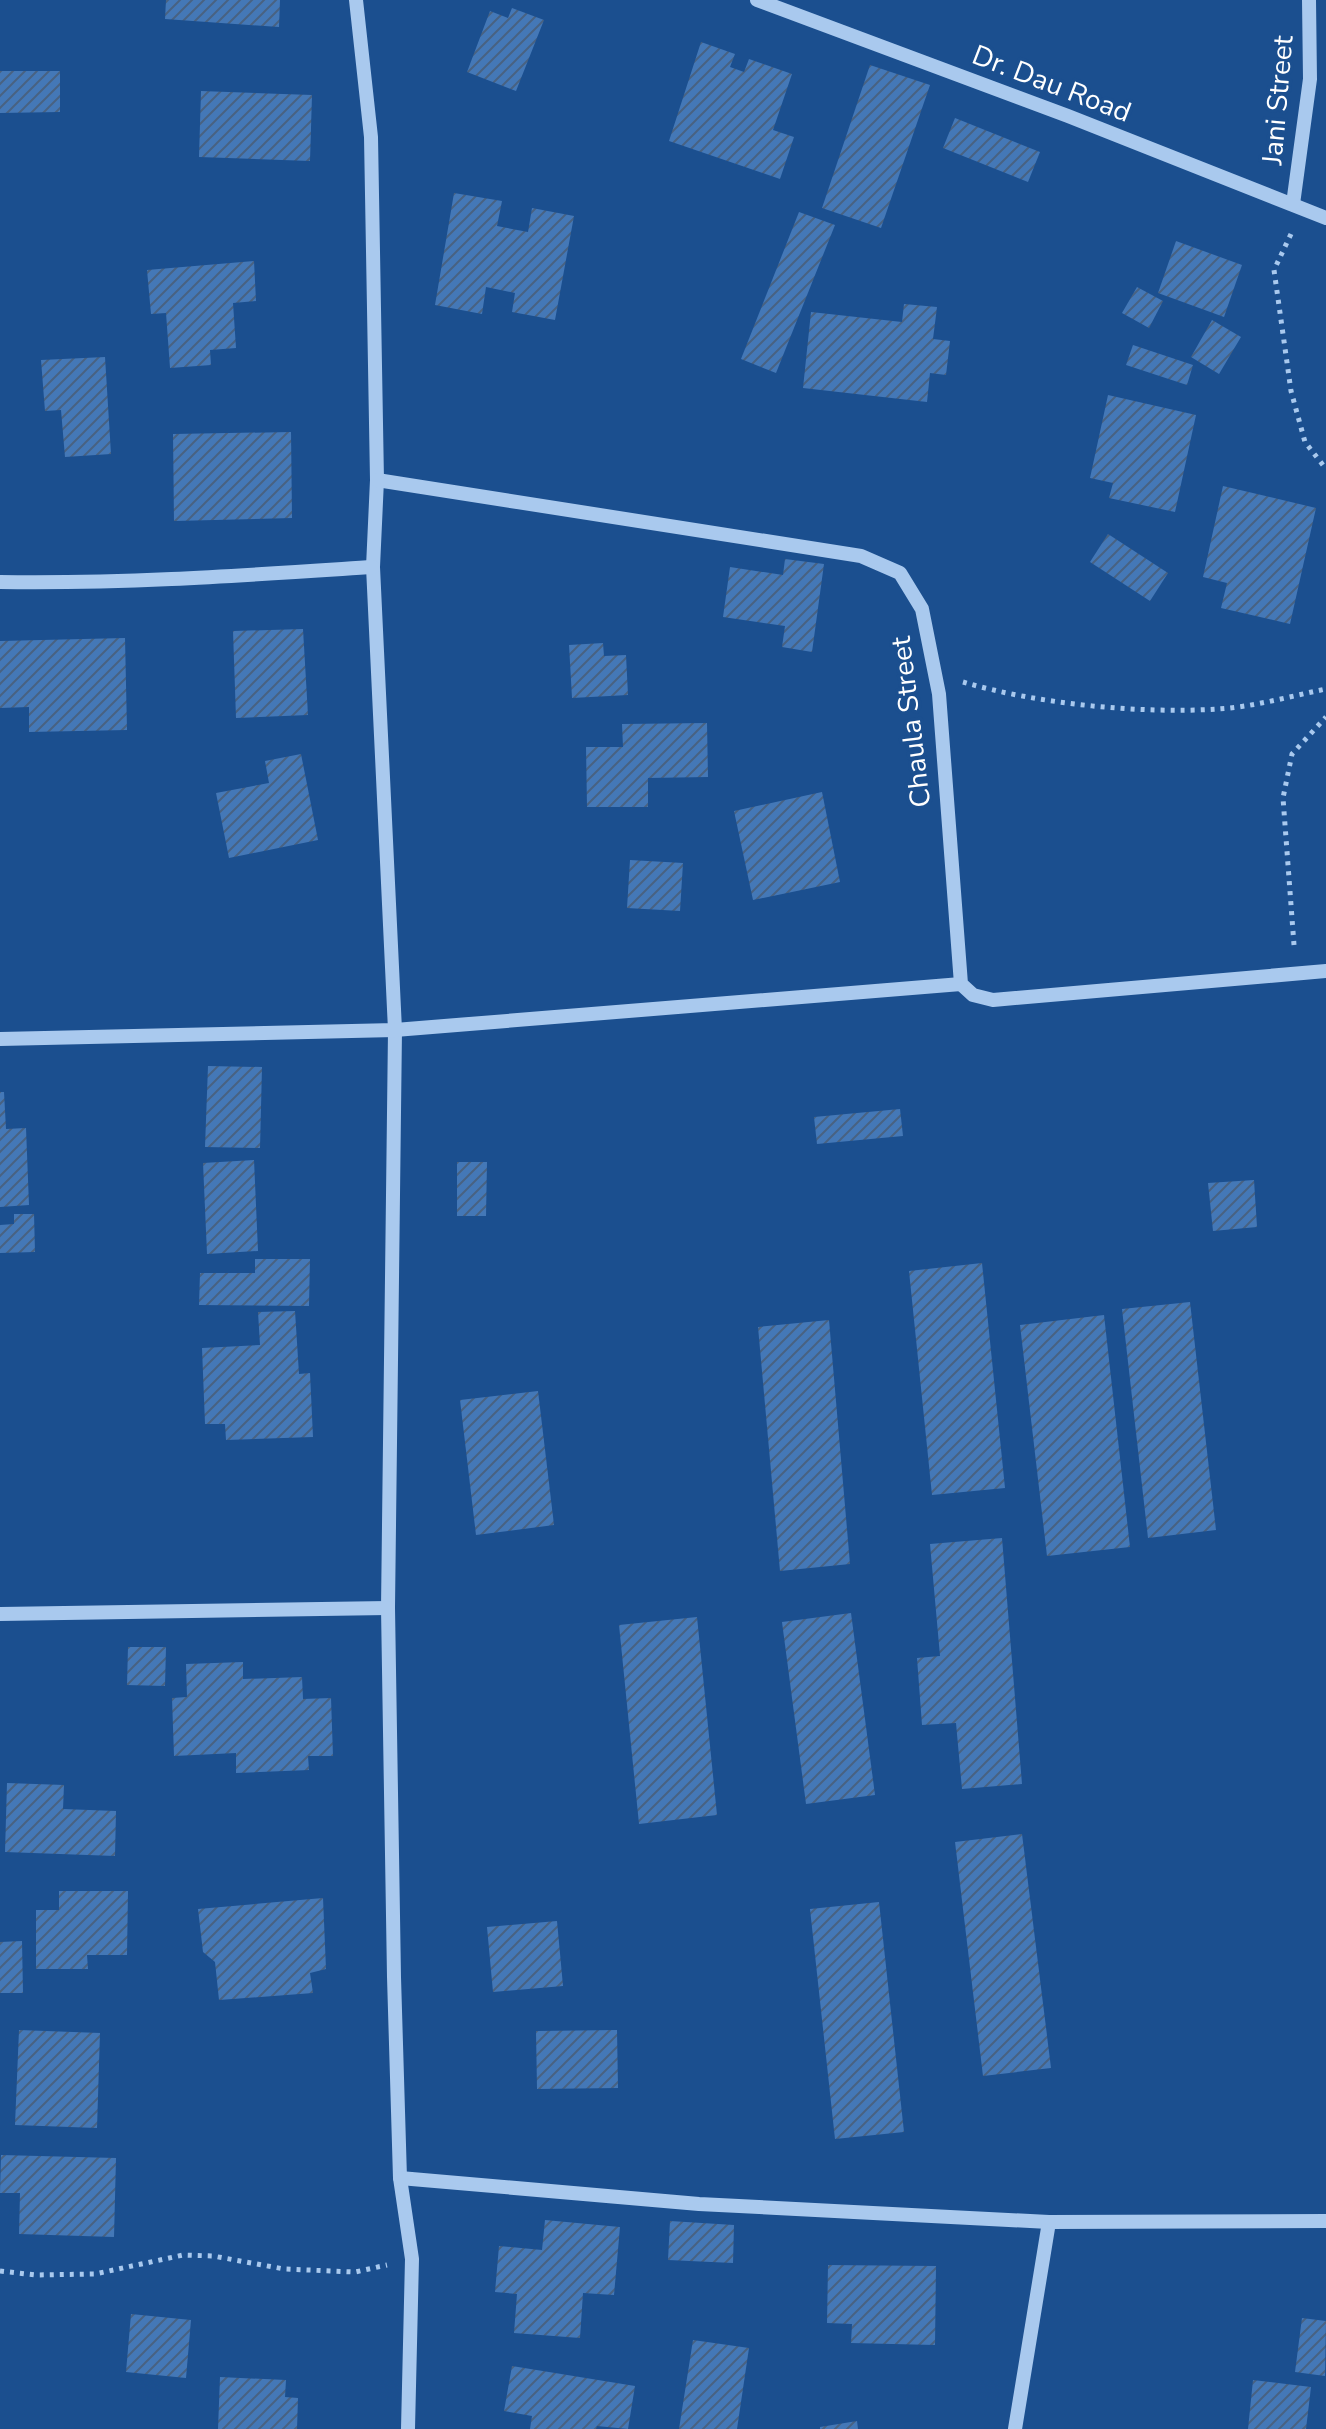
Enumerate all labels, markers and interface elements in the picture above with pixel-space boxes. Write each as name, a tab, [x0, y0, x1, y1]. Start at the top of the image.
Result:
street label: Jani Street	[1253, 34, 1303, 167]
street label: Dr. Dau Road	[967, 36, 1137, 132]
street label: Chaula Street	[882, 634, 940, 810]

